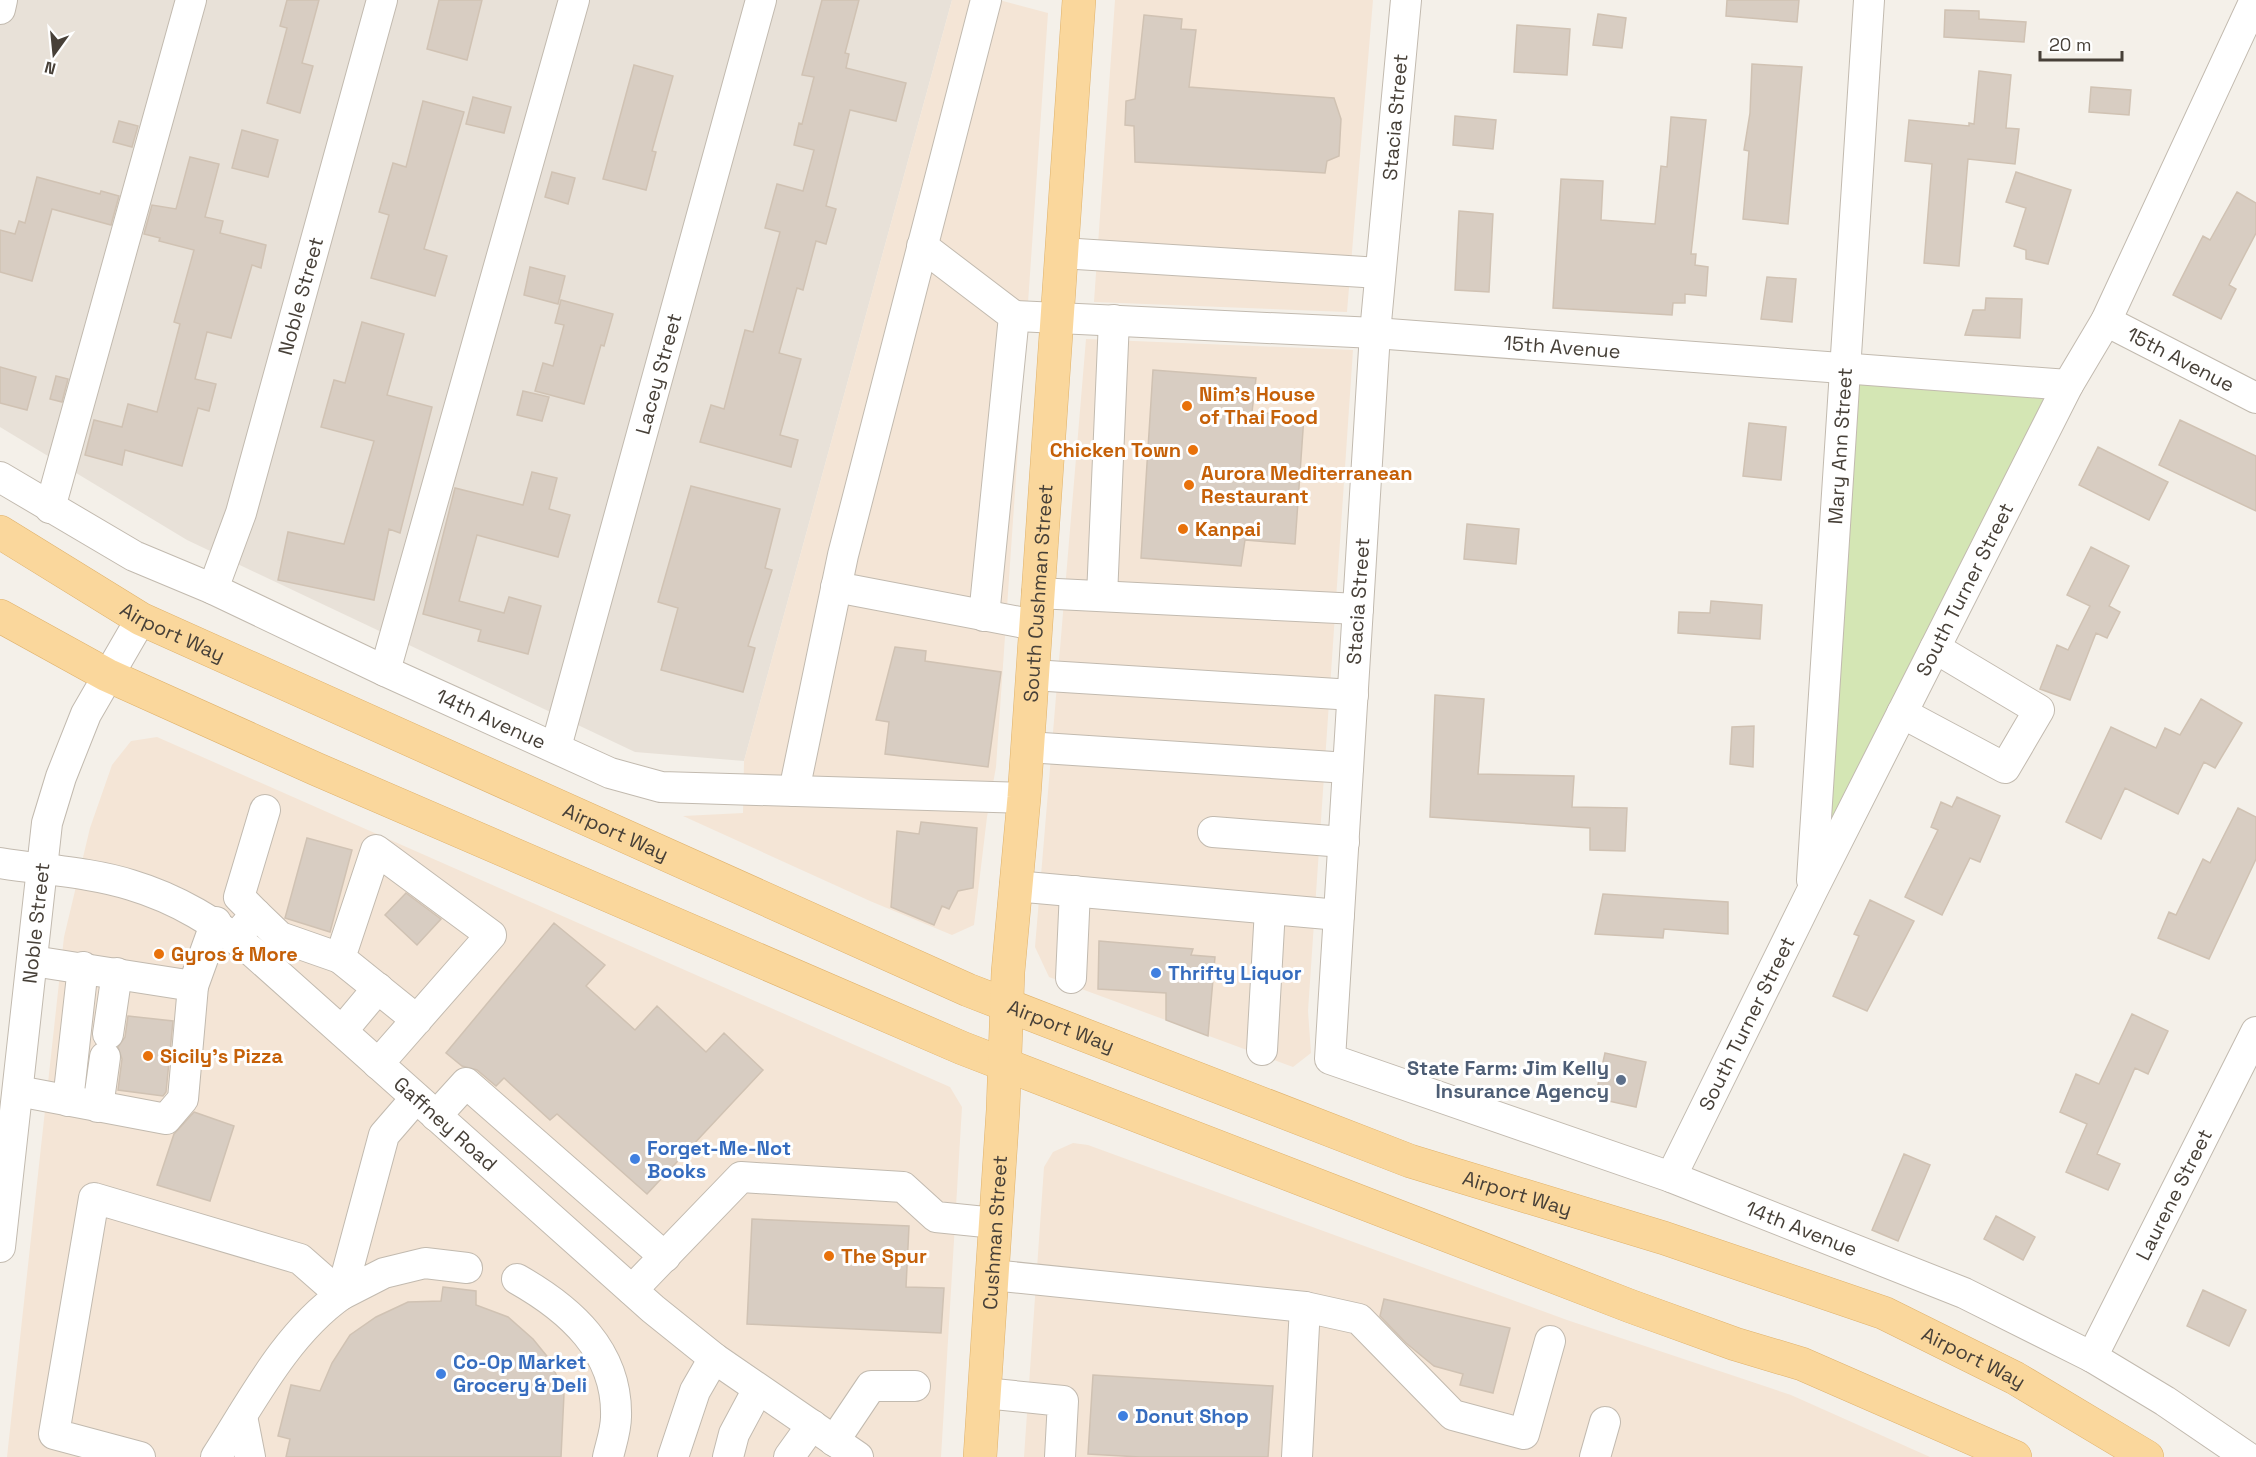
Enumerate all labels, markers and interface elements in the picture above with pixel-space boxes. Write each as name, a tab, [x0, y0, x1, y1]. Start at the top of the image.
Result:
north arrow	[24, 24, 84, 84]
scale bar	[2040, 24, 2122, 62]
text: 20 m	[2049, 33, 2092, 56]
street label: Stacia Street	[1377, 52, 1413, 182]
text: N	[42, 56, 58, 80]
street label: Noble Street	[272, 234, 329, 358]
street label: Lacey Street	[629, 310, 687, 437]
street label: 15th Avenue	[2123, 321, 2239, 398]
street label: 15th Avenue	[1503, 330, 1622, 364]
street label: Mary Ann Street	[1822, 367, 1858, 525]
place label: Nim's House of Thai Food	[1199, 381, 1318, 430]
marker: Nim's House of Thai Food	[1180, 399, 1194, 413]
place label: Chicken Town	[1050, 437, 1181, 463]
marker: Chicken Town	[1186, 443, 1200, 457]
place label: Aurora Mediterranean Restaurant	[1201, 460, 1413, 509]
marker: Aurora Mediterranean Restaurant	[1182, 478, 1196, 492]
street label: South Cushman Street	[1018, 483, 1059, 703]
street label: South Turner Street	[1910, 498, 2019, 680]
place label: Kanpai	[1195, 516, 1261, 542]
marker: Kanpai	[1176, 522, 1190, 536]
street label: Stacia Street	[1341, 537, 1375, 665]
street label: Airport Way	[115, 596, 229, 668]
street label: 14th Avenue	[432, 683, 550, 755]
street label: Airport Way	[559, 797, 673, 867]
street label: Noble Street	[16, 861, 56, 985]
street label: South Turner Street	[1693, 932, 1800, 1115]
place label: Gyros & More	[171, 941, 298, 967]
marker: Gyros & More	[152, 947, 166, 961]
place label: Thrifty Liquor	[1168, 960, 1302, 986]
marker: Thrifty Liquor	[1149, 966, 1163, 980]
street label: Airport Way	[1004, 994, 1119, 1059]
place label: Sicily's Pizza	[160, 1043, 283, 1069]
marker: Sicily's Pizza	[141, 1049, 155, 1063]
place label: State Farm: Jim Kelly Insurance Agency	[1407, 1055, 1609, 1104]
street label: Gaffney Road	[388, 1071, 503, 1177]
marker: State Farm: Jim Kelly Insurance Agency	[1614, 1073, 1628, 1087]
street label: Laurene Street	[2130, 1124, 2218, 1265]
place label: Forget-Me-Not Books	[647, 1135, 791, 1184]
marker: Forget-Me-Not Books	[628, 1152, 642, 1166]
street label: Cushman Street	[977, 1154, 1013, 1311]
street label: Airport Way	[1459, 1165, 1575, 1222]
street label: 14th Avenue	[1742, 1195, 1861, 1262]
place label: The Spur	[841, 1243, 927, 1269]
marker: The Spur	[822, 1249, 836, 1263]
street label: Airport Way	[1917, 1321, 2031, 1394]
place label: Co-Op Market Grocery & Deli	[453, 1349, 587, 1398]
marker: Co-Op Market Grocery & Deli	[434, 1367, 448, 1381]
place label: Donut Shop	[1135, 1403, 1249, 1429]
marker: Donut Shop	[1116, 1409, 1130, 1423]

